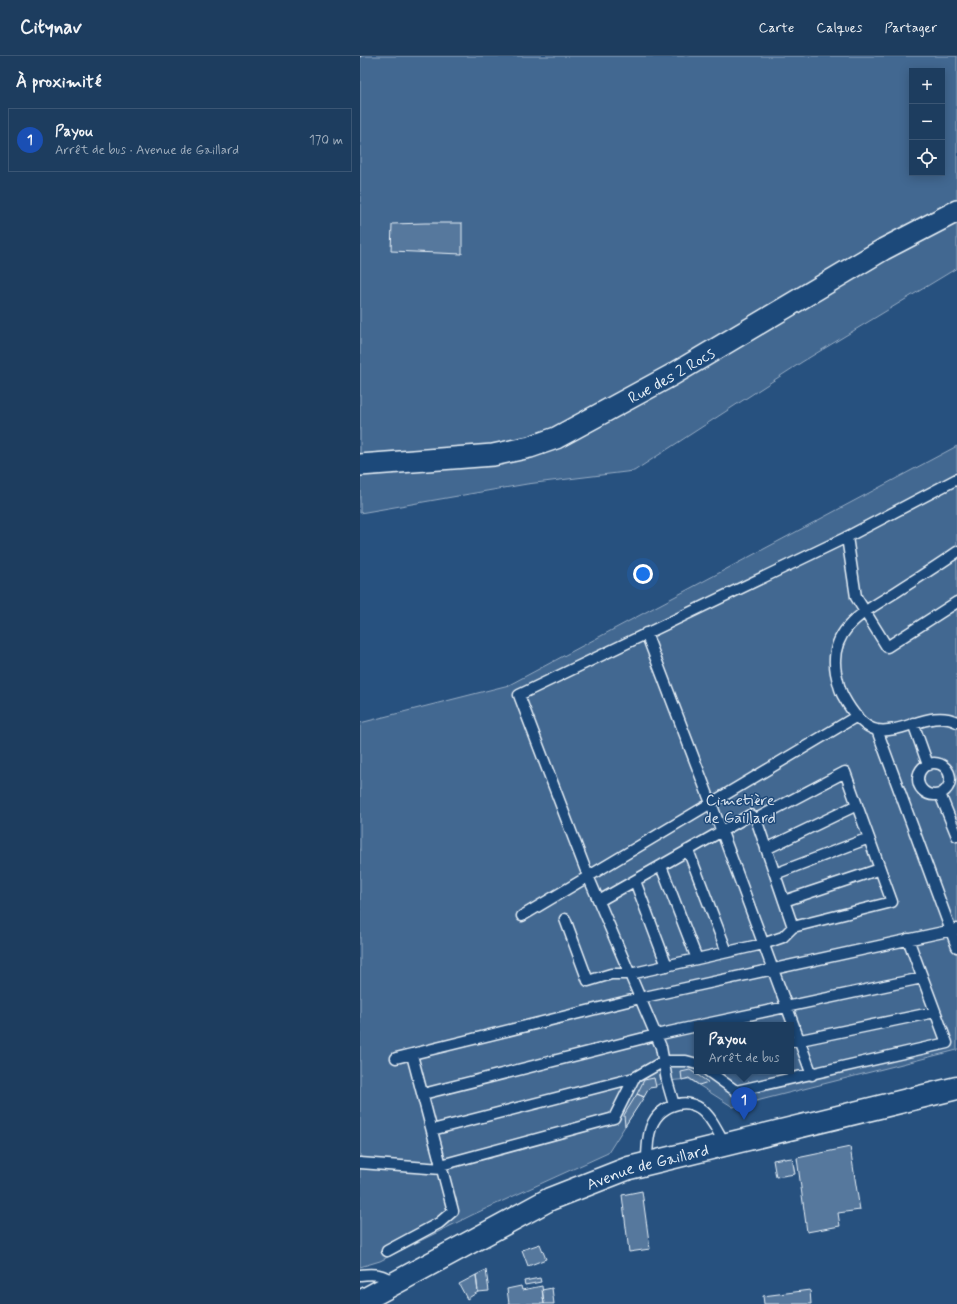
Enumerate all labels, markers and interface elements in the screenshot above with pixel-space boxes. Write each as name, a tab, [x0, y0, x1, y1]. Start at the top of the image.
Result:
text: Citynav	[20, 15, 82, 40]
text: Carte	[758, 19, 794, 37]
text: Calques	[816, 19, 862, 37]
text: Partager	[884, 19, 937, 37]
map controls	[909, 68, 945, 176]
button: +	[909, 68, 945, 104]
text: À proximité	[16, 71, 101, 93]
button: −	[909, 104, 945, 140]
text: Payou	[55, 122, 93, 142]
text: 1	[27, 132, 33, 149]
text: 170 m	[309, 132, 343, 149]
button: locate	[909, 140, 945, 176]
text: Arrêt de bus · Avenue de Gaillard	[55, 142, 239, 159]
street label: Rue des 2 Rocs	[625, 343, 719, 409]
your location	[633, 564, 653, 584]
park label: Cimetière de Gaillard	[704, 790, 776, 829]
popup	[694, 1022, 794, 1074]
text: Payou	[709, 1030, 747, 1050]
text: Arrêt de bus	[709, 1050, 779, 1067]
pin: 1	[731, 1087, 757, 1120]
street label: Avenue de Gaillard	[583, 1140, 711, 1196]

